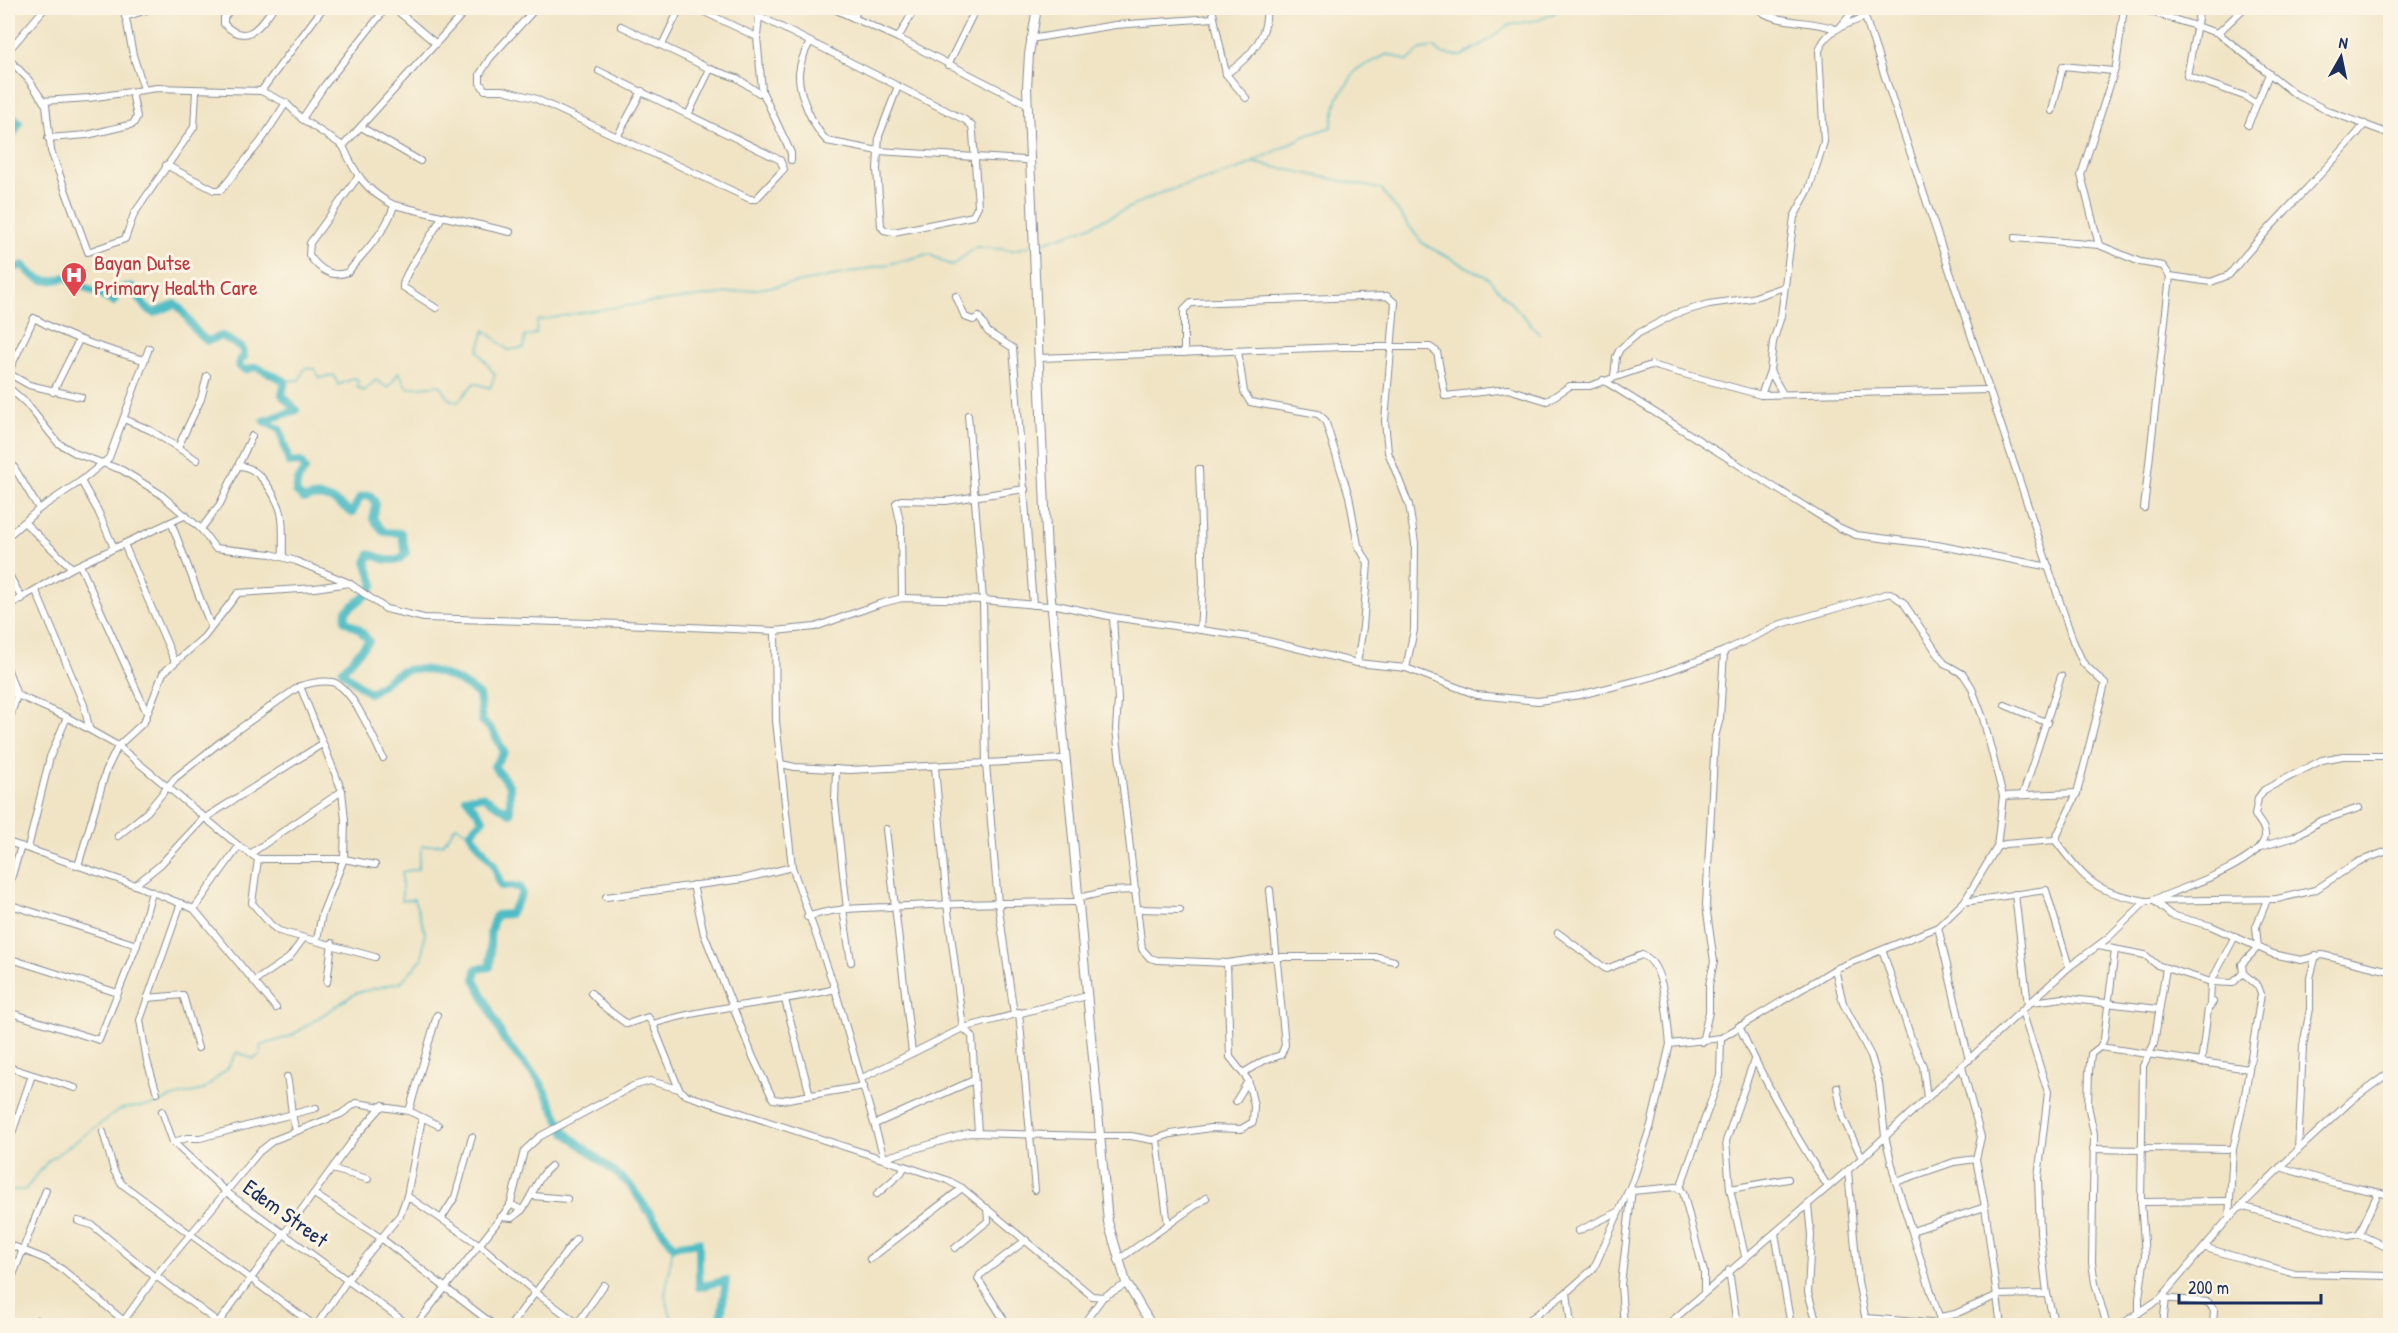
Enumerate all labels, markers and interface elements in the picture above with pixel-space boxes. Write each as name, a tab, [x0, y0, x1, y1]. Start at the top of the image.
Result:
north arrow	[2311, 27, 2371, 87]
text: N	[2337, 31, 2350, 54]
place label: Bayan Dutse Primary Health Care	[94, 247, 258, 302]
hospital icon: Bayan Dutse Primary Health Care	[59, 260, 89, 298]
street label: Edem Street	[237, 1172, 335, 1254]
scale bar	[2179, 1267, 2322, 1305]
text: 200 m	[2188, 1275, 2229, 1300]

